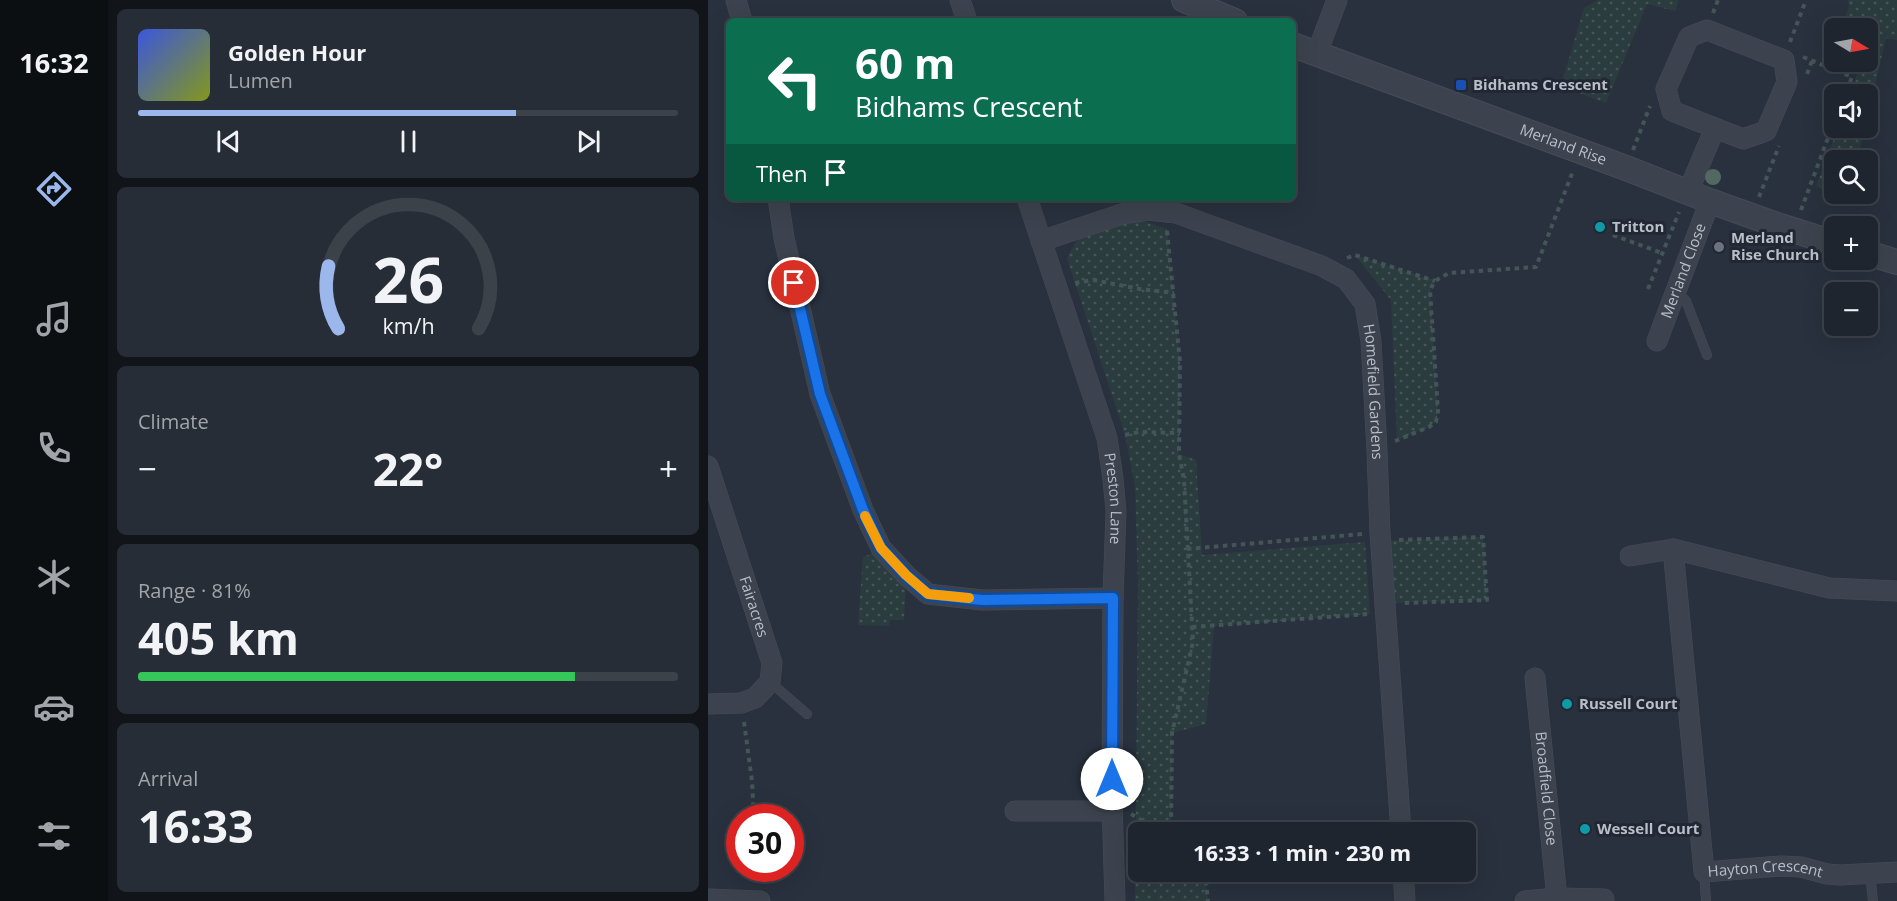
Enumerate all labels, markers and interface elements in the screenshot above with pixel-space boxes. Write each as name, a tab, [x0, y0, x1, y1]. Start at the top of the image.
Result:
north arrow	[1824, 18, 1878, 72]
map controls	[1824, 18, 1878, 336]
text: 60 m	[855, 34, 955, 91]
text: Golden Hour	[228, 37, 366, 67]
icon: left	[756, 42, 834, 120]
text: 16:32	[19, 44, 89, 81]
text: Lumen	[228, 67, 293, 94]
place label: Bidhams Crescent	[1473, 74, 1608, 94]
marker: Bidhams Crescent	[1454, 78, 1468, 92]
button: sound	[1824, 84, 1878, 138]
text: Bidhams Crescent	[855, 88, 1083, 125]
street label: Merland Rise	[1517, 119, 1610, 169]
icon: previous	[212, 125, 245, 158]
icon: pause	[392, 125, 425, 158]
icon: next	[572, 125, 605, 158]
button: search	[1824, 150, 1878, 204]
icon: arrive	[819, 156, 852, 189]
text: Then	[756, 158, 807, 188]
icon: directions	[33, 168, 75, 210]
place label: Tritton	[1612, 216, 1664, 236]
button: +	[1824, 216, 1878, 270]
marker: Tritton	[1593, 220, 1607, 234]
street label: Merland Close	[1655, 220, 1710, 321]
place label: Merland Rise Church	[1731, 227, 1819, 264]
text: 26	[372, 236, 444, 321]
marker: Merland Rise Church	[1712, 240, 1726, 254]
pin	[768, 257, 819, 308]
icon: arrive	[777, 266, 810, 299]
button: −	[1824, 282, 1878, 336]
icon: music	[33, 298, 75, 340]
text: km/h	[382, 312, 434, 341]
street label: Homefield Gardens	[1359, 322, 1388, 460]
text: Climate	[138, 408, 209, 435]
icon: phone	[33, 427, 75, 469]
text: 22°	[373, 438, 443, 499]
text: −	[138, 446, 157, 491]
text: +	[659, 446, 678, 491]
street label: Preston Lane	[1100, 451, 1127, 545]
icon: climate	[33, 556, 75, 598]
street label: Fairacres	[735, 573, 774, 640]
text: Range · 81%	[138, 577, 251, 604]
text: 405 km	[138, 607, 299, 668]
icon: car	[33, 686, 75, 728]
place label: Russell Court	[1579, 693, 1678, 713]
marker: Russell Court	[1560, 697, 1574, 711]
street label: Broadfield Close	[1531, 730, 1563, 846]
position arrow	[1080, 747, 1144, 811]
text: Arrival	[138, 765, 198, 792]
text: 16:33	[138, 795, 254, 856]
speed limit sign: 30	[726, 804, 804, 882]
icon: filters	[33, 815, 75, 857]
place label: Wessell Court	[1597, 818, 1700, 838]
marker: Wessell Court	[1578, 822, 1592, 836]
text: 16:33 · 1 min · 230 m	[1193, 837, 1411, 867]
street label: Hayton Crescent	[1707, 855, 1825, 881]

